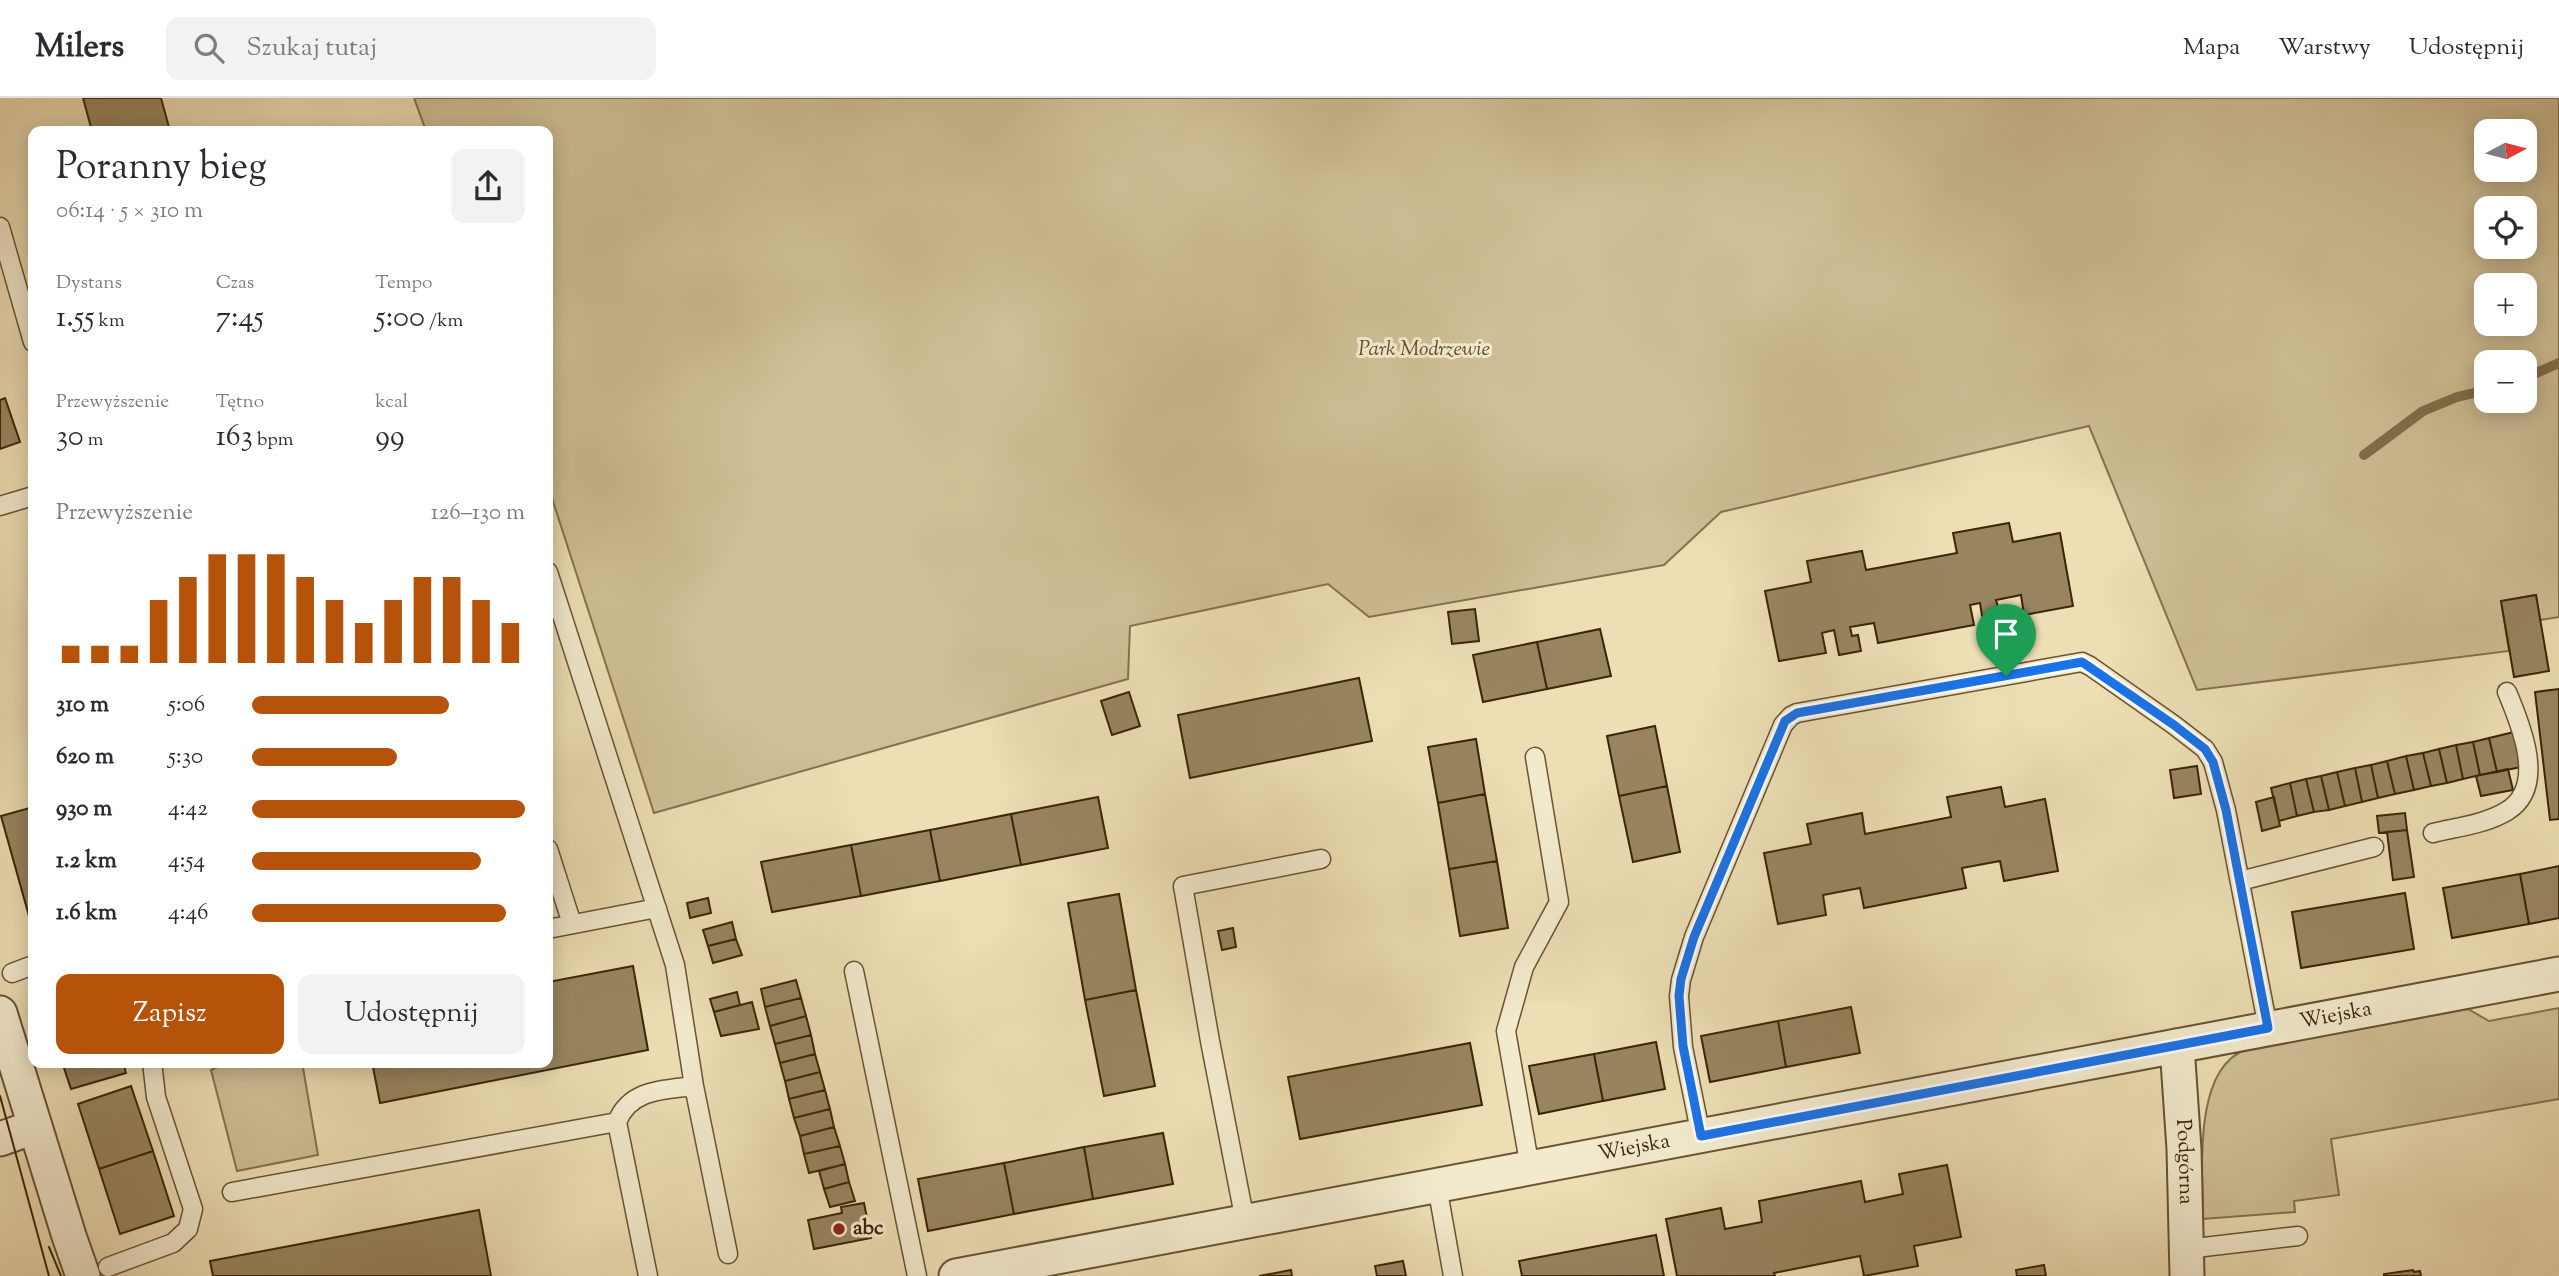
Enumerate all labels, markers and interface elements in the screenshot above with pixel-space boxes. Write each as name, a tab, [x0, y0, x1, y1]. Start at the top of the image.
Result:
search box	[166, 17, 656, 80]
text: Milers	[35, 24, 124, 72]
icon: search	[190, 29, 228, 67]
text: Szukaj tutaj	[246, 30, 377, 67]
text: Mapa	[2183, 31, 2240, 65]
text: Warstwy	[2278, 31, 2371, 65]
text: Udostępnij	[2409, 31, 2524, 65]
north arrow	[2474, 119, 2538, 182]
map controls	[2474, 119, 2537, 413]
text: Poranny bieg	[56, 142, 267, 196]
button: share	[451, 149, 525, 223]
text: 06:14 · 5 × 310 m	[56, 195, 203, 228]
button: locate	[2474, 196, 2537, 259]
text: Dystans	[56, 270, 122, 297]
text: Czas	[216, 270, 254, 297]
text: Tempo	[375, 270, 432, 297]
button: +	[2474, 273, 2537, 336]
text: 1.55	[56, 297, 95, 340]
text: 7:45	[216, 297, 264, 340]
text: 5:00	[375, 297, 425, 340]
text: km	[95, 308, 125, 335]
text: /km	[425, 308, 463, 335]
park label: Park Modrzewie	[1358, 335, 1490, 365]
button: −	[2474, 350, 2537, 413]
text: Przewyższenie	[56, 389, 169, 416]
text: Tętno	[216, 389, 264, 416]
text: kcal	[375, 389, 408, 416]
text: 30	[56, 416, 84, 459]
text: 163	[216, 416, 253, 459]
text: 99	[375, 416, 405, 459]
text: m	[84, 427, 104, 454]
text: bpm	[253, 427, 293, 454]
text: Przewyższenie	[56, 497, 193, 530]
text: 126–130 m	[431, 497, 525, 530]
pin	[1976, 604, 2036, 676]
icon: arrive	[1987, 615, 2025, 653]
text: 310 m	[56, 689, 109, 722]
text: 5:06	[168, 689, 205, 722]
text: 620 m	[56, 741, 114, 774]
text: 5:30	[168, 741, 203, 774]
text: 930 m	[56, 793, 112, 826]
text: 4:42	[168, 793, 208, 826]
text: 1.2 km	[56, 845, 117, 878]
text: 4:54	[168, 845, 205, 878]
text: 1.6 km	[56, 897, 117, 930]
text: 4:46	[168, 897, 208, 930]
button: Zapisz	[56, 974, 284, 1054]
button: Udostępnij	[298, 974, 525, 1054]
street label: Wiejska	[2297, 995, 2375, 1038]
street label: Podgórna	[2167, 1118, 2200, 1205]
street label: Wiejska	[1596, 1127, 1673, 1170]
place label: abc	[853, 1214, 884, 1244]
marker: abc	[831, 1221, 847, 1237]

